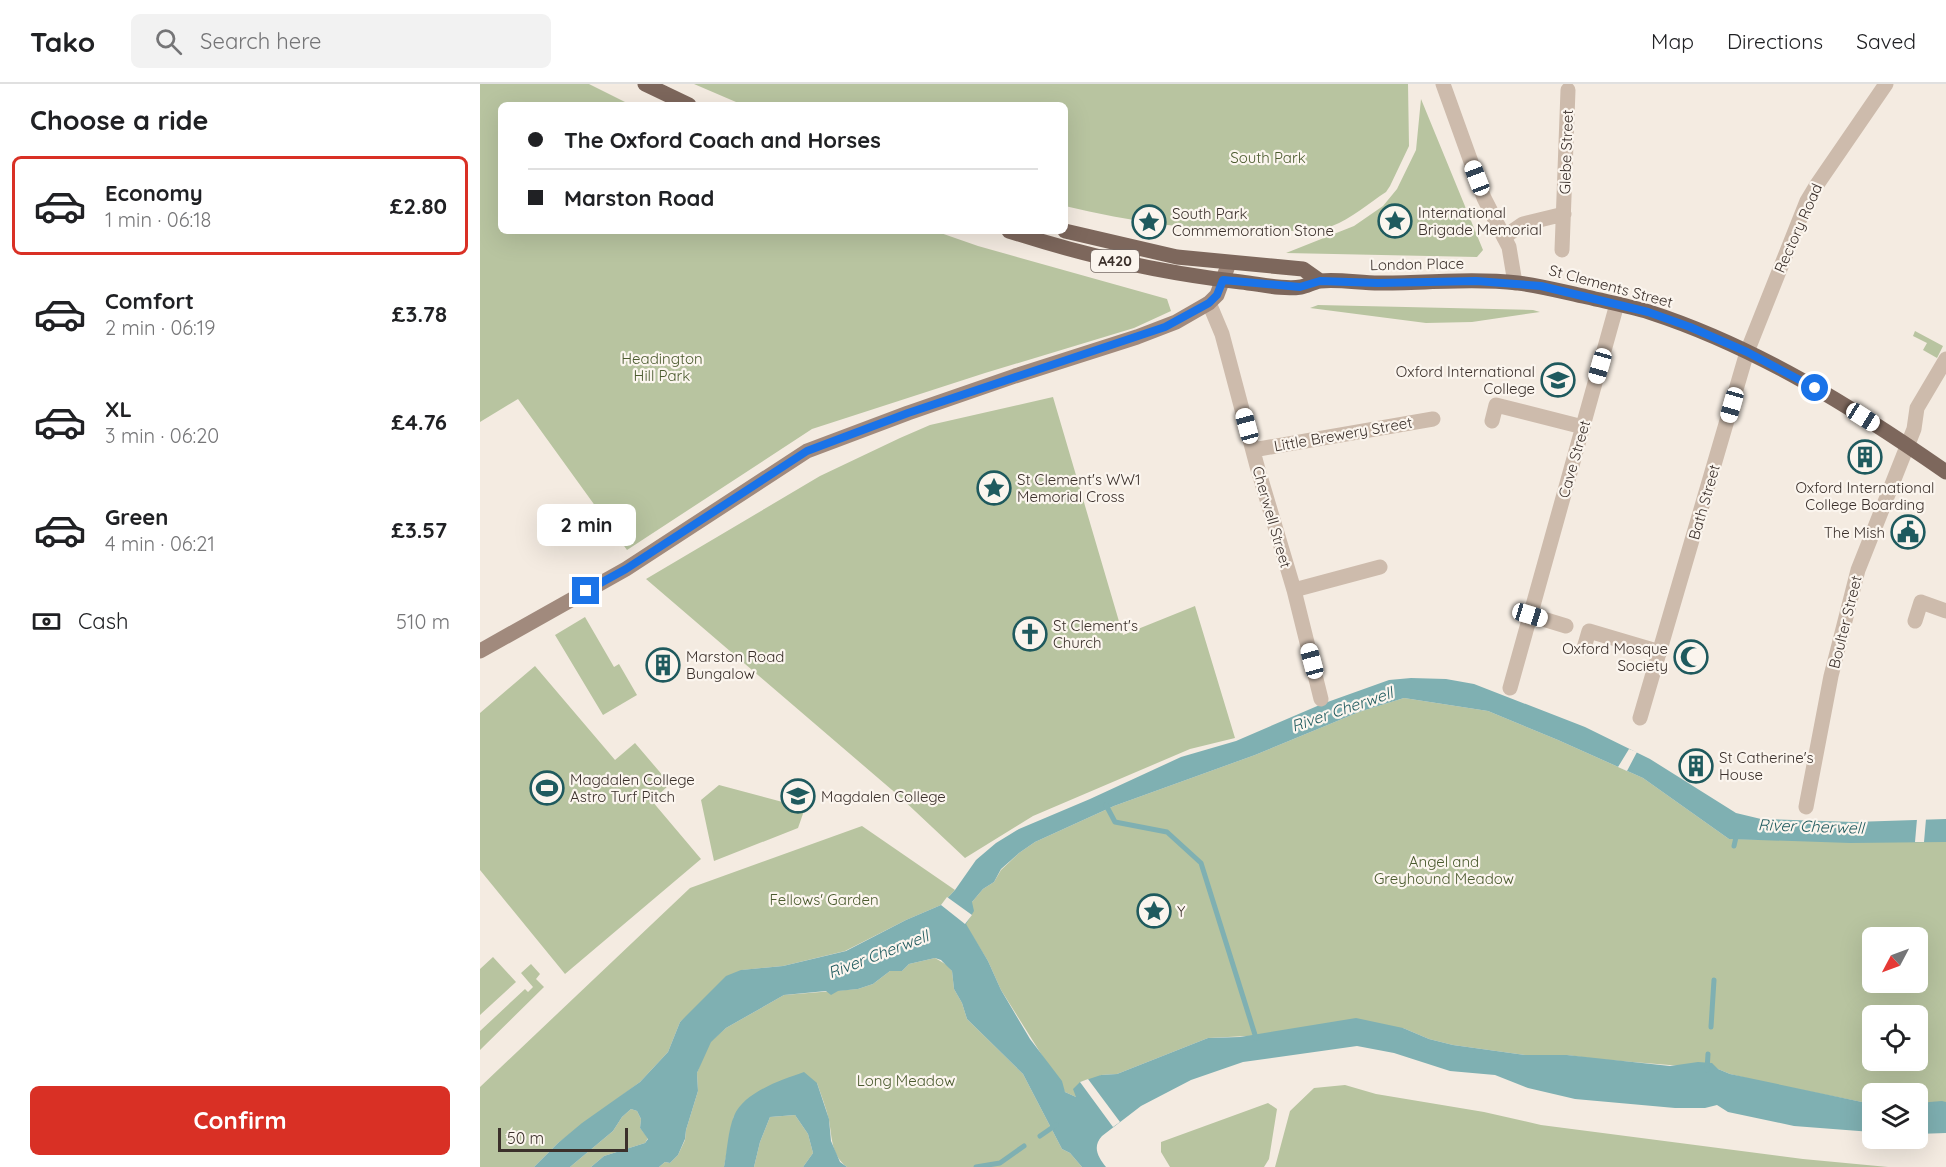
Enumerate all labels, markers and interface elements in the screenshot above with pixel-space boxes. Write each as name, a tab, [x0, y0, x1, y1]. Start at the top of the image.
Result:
search box	[131, 14, 551, 68]
text: Tako	[30, 24, 95, 59]
icon: search	[152, 25, 185, 58]
text: Search here	[200, 27, 322, 55]
text: Map	[1651, 28, 1694, 54]
text: Directions	[1727, 28, 1823, 54]
text: Saved	[1856, 28, 1916, 54]
text: Choose a ride	[30, 103, 208, 137]
street label: Glebe Street	[1555, 109, 1577, 195]
text: The Oxford Coach and Horses	[564, 126, 881, 154]
park label: South Park	[1230, 148, 1306, 167]
car	[1462, 158, 1492, 198]
icon: car	[33, 179, 87, 233]
text: Economy	[105, 179, 203, 207]
street label: Rectory Road	[1770, 180, 1826, 276]
text: Marston Road	[564, 184, 714, 212]
text: £2.80	[390, 192, 447, 220]
place icon: International Brigade Memorial	[1377, 203, 1413, 239]
place label: International Brigade Memorial	[1418, 203, 1542, 239]
place icon: South Park Commemoration Stone	[1131, 204, 1167, 240]
place label: South Park Commemoration Stone	[1172, 204, 1334, 240]
text: 1 min · 06:18	[105, 207, 211, 232]
road number: A420	[1091, 250, 1139, 272]
street label: London Place	[1370, 254, 1464, 274]
street label: St Clements Street	[1547, 260, 1675, 312]
icon: car	[33, 287, 87, 341]
text: Comfort	[105, 287, 194, 315]
text: £3.78	[392, 300, 447, 328]
text: 2 min · 06:19	[105, 315, 215, 340]
car	[1586, 346, 1614, 386]
park label: Headington Hill Park	[621, 349, 703, 385]
place label: Oxford International College	[1396, 362, 1535, 398]
school or university icon: Oxford International College	[1540, 362, 1576, 398]
route start	[1801, 374, 1828, 401]
car	[1718, 385, 1746, 425]
icon: car	[33, 395, 87, 449]
text: XL	[105, 395, 132, 423]
car	[1843, 400, 1883, 434]
car	[1234, 406, 1260, 446]
text: £4.76	[391, 408, 447, 436]
street label: Little Brewery Street	[1272, 412, 1414, 456]
street label: Cave Street	[1554, 418, 1594, 500]
text: 3 min · 06:20	[105, 423, 219, 448]
building icon: Oxford International College Boarding	[1847, 439, 1883, 475]
street label: Bath Street	[1684, 462, 1724, 542]
street label: Cherwell Street	[1248, 464, 1296, 570]
place icon: St Clement's WW1 Memorial Cross	[976, 470, 1012, 506]
place label: St Clement's WW1 Memorial Cross	[1017, 470, 1141, 506]
place label: Oxford International College Boarding	[1795, 478, 1935, 514]
icon: car	[33, 503, 87, 557]
text: Green	[105, 503, 168, 531]
callout: 2 min	[537, 504, 636, 546]
text: 2 min	[560, 512, 613, 537]
public building icon: The Mish	[1890, 514, 1926, 550]
text: £3.57	[391, 516, 447, 544]
place label: The Mish	[1824, 523, 1885, 542]
text: 4 min · 06:21	[105, 531, 215, 556]
street label: Boulter Street	[1824, 574, 1866, 670]
route end	[572, 577, 599, 604]
car	[1510, 601, 1550, 629]
icon: cash	[30, 605, 63, 638]
text: Cash	[78, 607, 129, 635]
text: 510 m	[396, 609, 450, 634]
church icon: St Clement's Church	[1012, 616, 1048, 652]
place label: St Clement's Church	[1053, 616, 1138, 652]
place label: Oxford Mosque Society	[1562, 639, 1668, 675]
mosque icon: Oxford Mosque Society	[1673, 639, 1709, 675]
car	[1299, 641, 1325, 681]
building icon: Marston Road Bungalow	[645, 647, 681, 683]
place label: Marston Road Bungalow	[686, 647, 784, 683]
water label: River Cherwell	[1289, 682, 1398, 736]
building icon: St Catherine's House	[1678, 748, 1714, 784]
place label: St Catherine's House	[1719, 748, 1814, 784]
sports icon: Magdalen College Astro Turf Pitch	[529, 770, 565, 806]
place label: Magdalen College Astro Turf Pitch	[570, 770, 695, 806]
school or university icon: Magdalen College	[780, 778, 816, 814]
place label: Magdalen College	[821, 787, 946, 806]
water label: River Cherwell	[1758, 814, 1867, 838]
park label: Angel and Greyhound Meadow	[1374, 852, 1514, 888]
park label: Fellows' Garden	[769, 890, 879, 909]
place icon: Y	[1136, 893, 1172, 929]
place label: Y	[1177, 902, 1186, 921]
water label: River Cherwell	[825, 925, 933, 982]
north arrow	[1862, 927, 1928, 993]
map controls	[1862, 927, 1928, 1149]
button: locate	[1862, 1005, 1928, 1071]
park label: Long Meadow	[857, 1071, 955, 1090]
button: layers	[1862, 1083, 1928, 1149]
button: Confirm	[30, 1086, 450, 1155]
scale bar	[498, 1125, 628, 1152]
text: 50 m	[507, 1128, 544, 1148]

